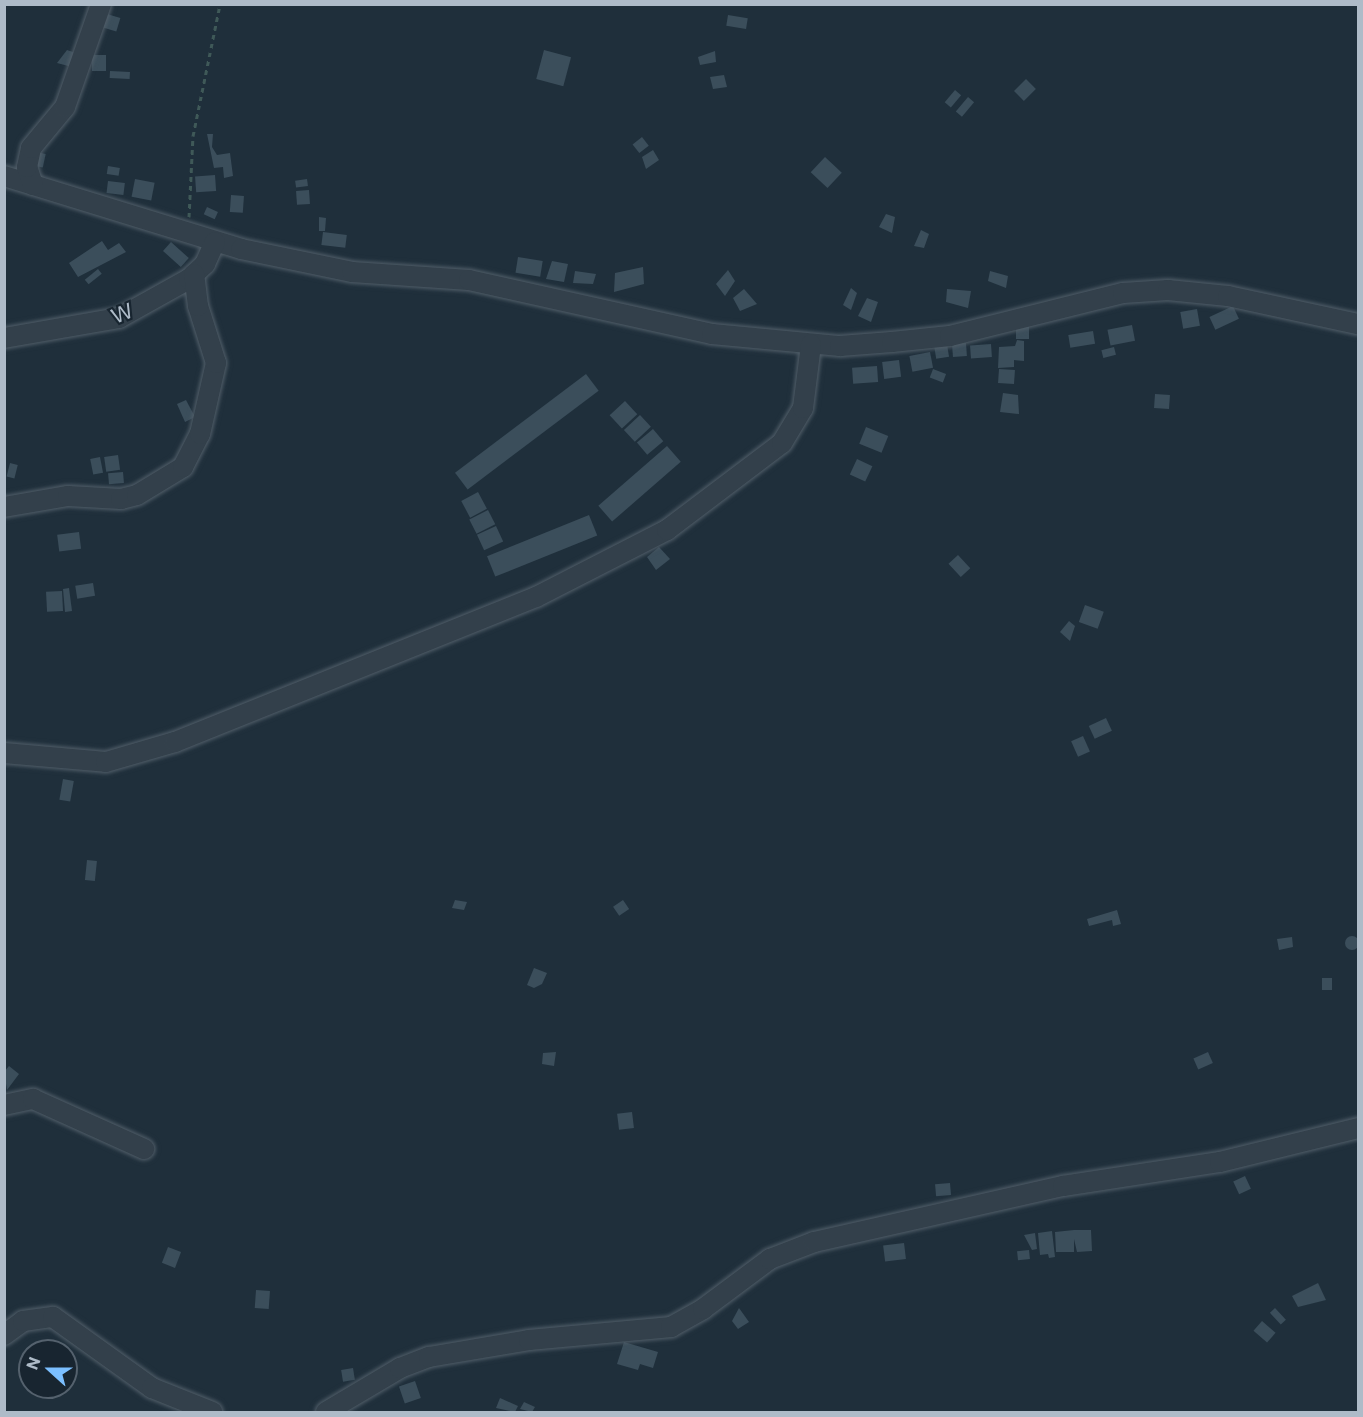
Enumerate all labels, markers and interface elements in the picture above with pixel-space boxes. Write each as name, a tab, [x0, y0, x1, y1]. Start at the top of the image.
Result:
street label: W	[107, 297, 137, 329]
north arrow	[18, 1339, 78, 1399]
text: N	[22, 1354, 44, 1372]

